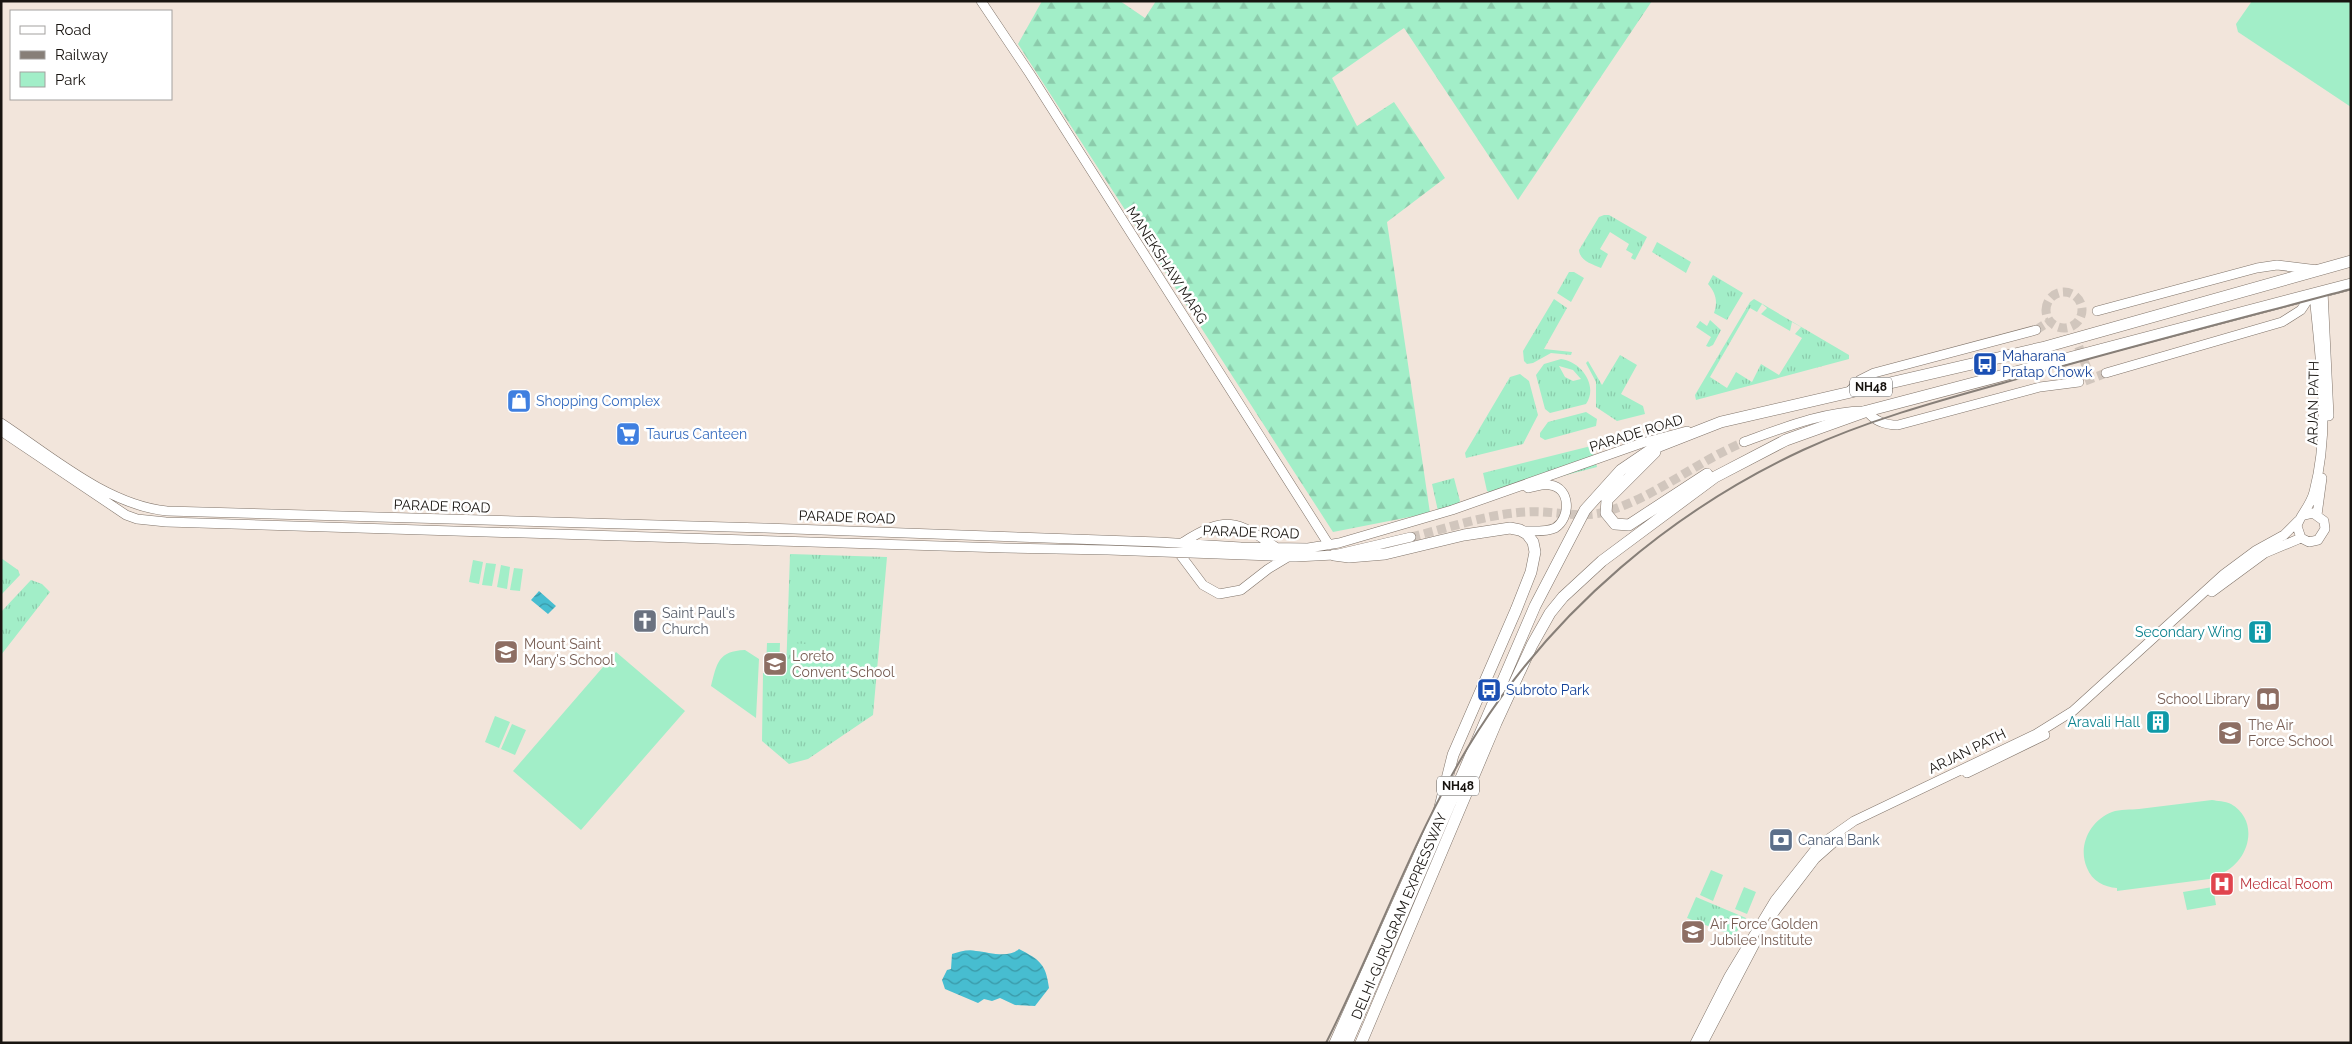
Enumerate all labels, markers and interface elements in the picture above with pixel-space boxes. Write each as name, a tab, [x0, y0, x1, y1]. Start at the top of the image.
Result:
legend	[10, 10, 172, 100]
text: Road	[55, 21, 91, 39]
text: Railway	[55, 46, 108, 64]
text: Park	[55, 71, 86, 89]
street label: MANEKSHAW MARG	[1123, 204, 1211, 326]
place label: Maharana Pratap Chowk	[2002, 348, 2093, 380]
bus stop icon: Maharana Pratap Chowk	[1972, 351, 1998, 377]
street label: ARJAN PATH	[2304, 361, 2322, 445]
road number: NH48	[1850, 378, 1892, 397]
shop icon: Shopping Complex	[506, 388, 532, 414]
place label: Shopping Complex	[536, 393, 660, 409]
street label: PARADE ROAD	[1587, 411, 1685, 455]
supermarket icon: Taurus Canteen	[615, 421, 641, 447]
place label: Taurus Canteen	[646, 426, 747, 442]
street label: PARADE ROAD	[393, 496, 491, 516]
street label: PARADE ROAD	[798, 507, 896, 527]
street label: PARADE ROAD	[1202, 522, 1300, 542]
place label: Saint Paul's Church	[662, 605, 735, 637]
church icon: Saint Paul's Church	[632, 608, 658, 634]
building icon: Secondary Wing	[2247, 619, 2273, 645]
place label: Secondary Wing	[2135, 624, 2242, 640]
place label: Mount Saint Mary's School	[524, 636, 614, 668]
school or university icon: Mount Saint Mary's School	[493, 639, 519, 665]
place label: Loreto Convent School	[792, 648, 895, 680]
school or university icon: Loreto Convent School	[762, 651, 788, 677]
bus stop icon: Subroto Park	[1476, 677, 1502, 703]
place label: Subroto Park	[1506, 682, 1590, 698]
library icon: School Library	[2255, 686, 2281, 712]
place label: School Library	[2157, 691, 2250, 707]
building icon: Aravali Hall	[2145, 709, 2171, 735]
place label: Aravali Hall	[2067, 714, 2140, 730]
place label: The Air Force School	[2248, 717, 2333, 749]
school or university icon: The Air Force School	[2217, 720, 2243, 746]
street label: ARJAN PATH	[1926, 725, 2008, 777]
road number: NH48	[1437, 776, 1479, 796]
street label: DELHI-GURUGRAM EXPRESSWAY	[1348, 810, 1450, 1022]
bank icon: Canara Bank	[1768, 827, 1794, 853]
place label: Canara Bank	[1798, 832, 1880, 848]
hospital icon: Medical Room	[2209, 871, 2235, 897]
place label: Medical Room	[2240, 876, 2333, 892]
place label: Air Force Golden Jubilee Institute	[1710, 916, 1818, 948]
school or university icon: Air Force Golden Jubilee Institute	[1680, 919, 1706, 945]

